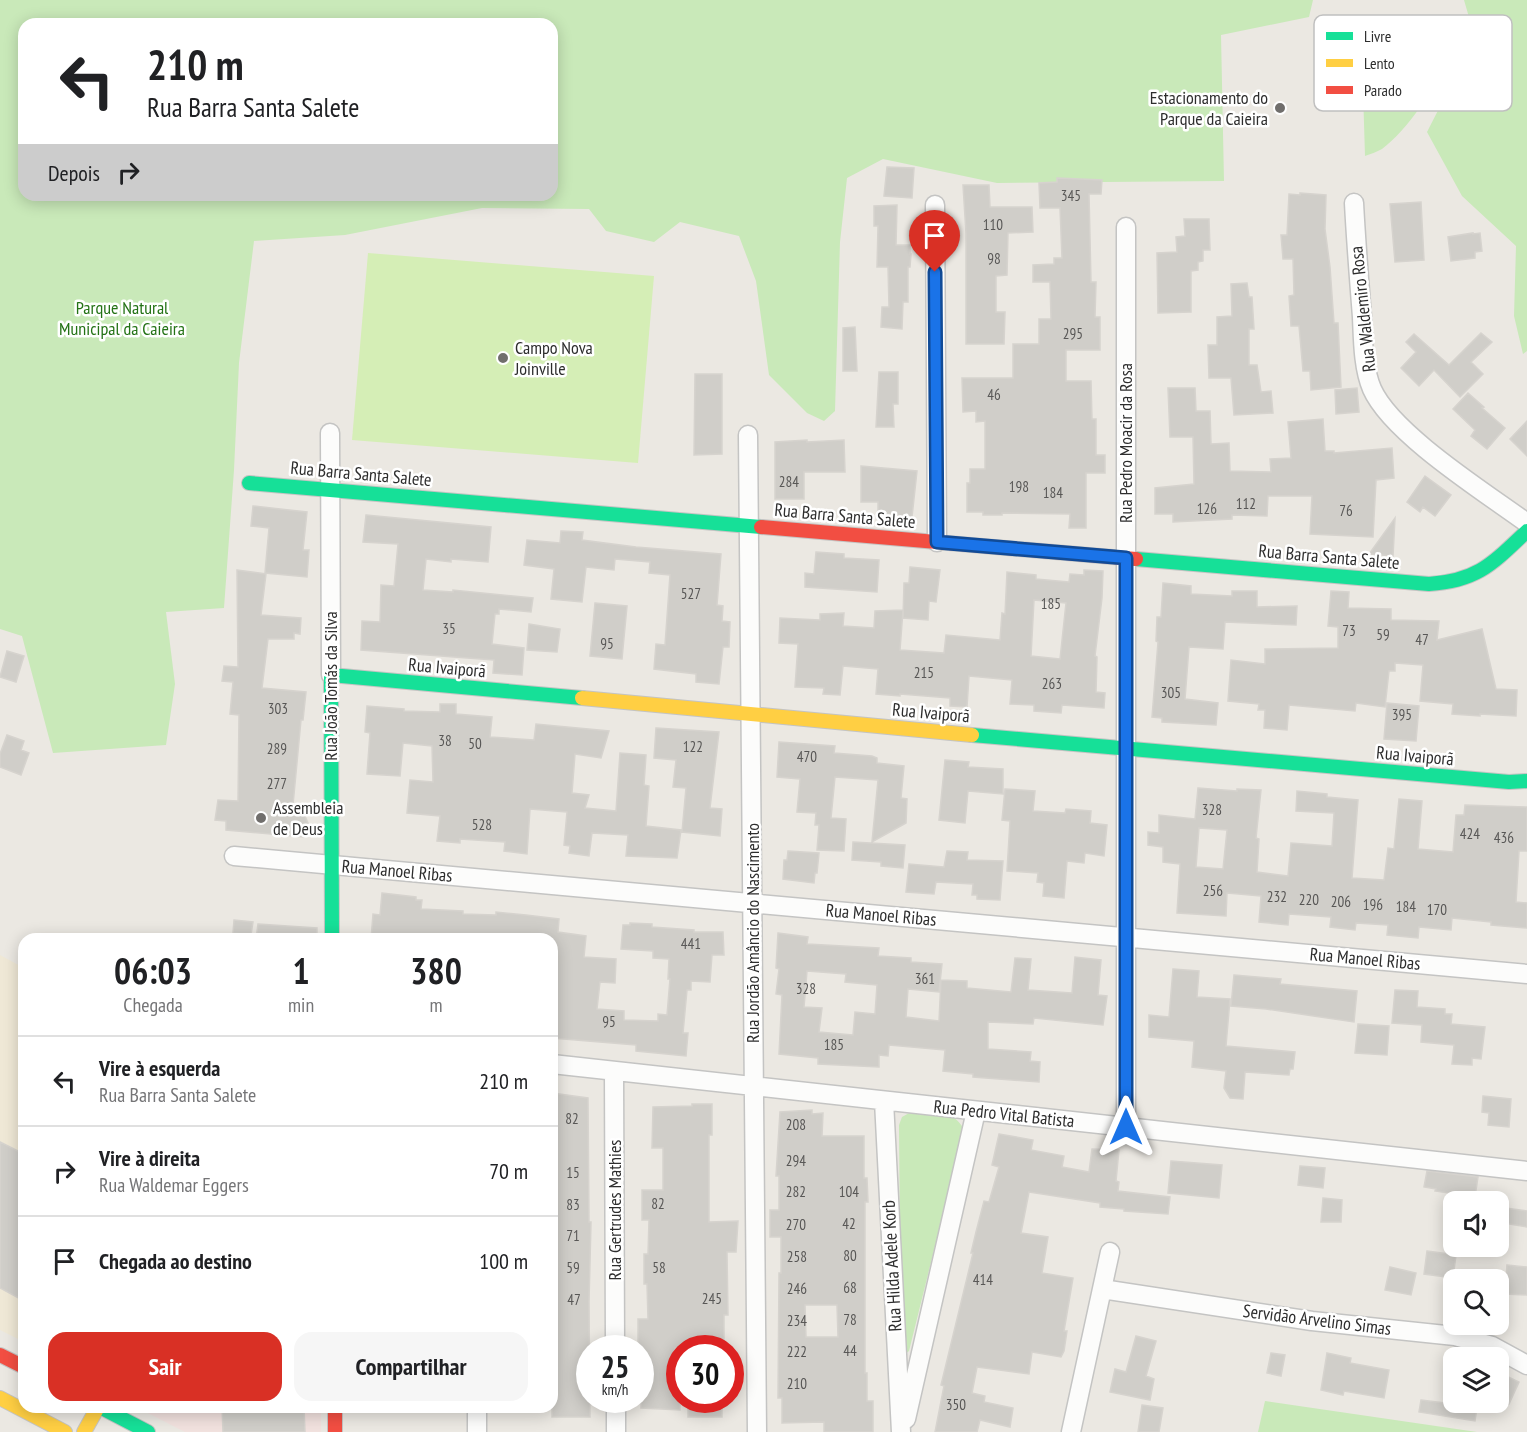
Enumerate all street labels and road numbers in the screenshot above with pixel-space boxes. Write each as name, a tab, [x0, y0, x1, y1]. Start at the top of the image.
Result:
street label: Rua Waldemiro Rosa	[1344, 245, 1381, 373]
street label: Rua Pedro Moacir da Rosa	[1114, 363, 1137, 523]
street label: Rua Barra Santa Salete	[290, 456, 433, 491]
street label: Rua Barra Santa Salete	[774, 498, 917, 533]
street label: Rua Barra Santa Salete	[1258, 539, 1401, 574]
street label: Rua João Tomás da Silva	[319, 611, 342, 761]
street label: Rua Ivaiporã	[407, 653, 487, 682]
street label: Rua Ivaiporã	[891, 698, 971, 727]
street label: Rua Ivaiporã	[1375, 741, 1455, 770]
street label: Rua Jordão Amâncio do Nascimento	[741, 823, 764, 1043]
street label: Rua Manoel Ribas	[341, 854, 453, 887]
street label: Rua Manoel Ribas	[825, 898, 937, 931]
street label: Rua Manoel Ribas	[1309, 942, 1421, 975]
street label: Rua Pedro Vital Batista	[932, 1095, 1076, 1132]
street label: Rua Gertrudes Mathies	[603, 1140, 626, 1280]
street label: Rua Hilda Adele Korb	[877, 1200, 906, 1332]
street label: Servidão Arvelino Simas	[1242, 1299, 1392, 1340]

